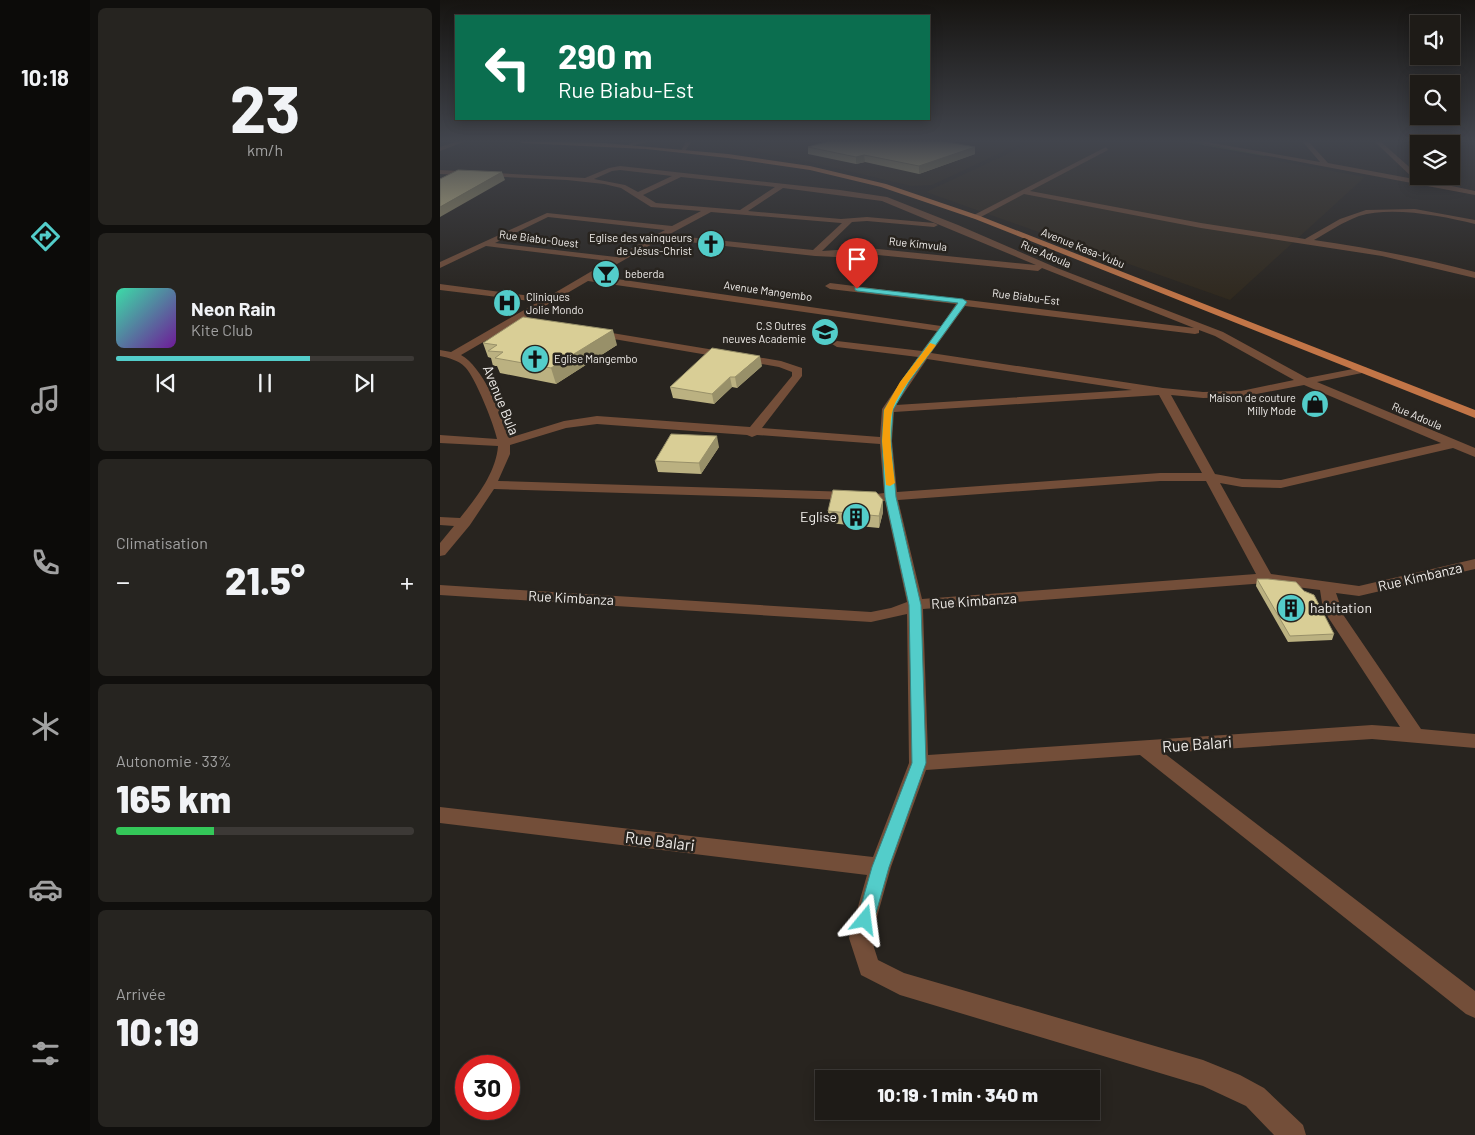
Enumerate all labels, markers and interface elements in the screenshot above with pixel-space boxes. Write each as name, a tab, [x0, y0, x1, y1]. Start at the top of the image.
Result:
map controls	[1410, 15, 1460, 185]
button: sound	[1410, 15, 1460, 65]
text: 290 m	[558, 34, 652, 76]
icon: left	[475, 35, 540, 100]
text: 10:18	[21, 64, 69, 90]
text: 23	[230, 68, 300, 146]
button: search	[1410, 75, 1460, 125]
text: Rue Biabu-Est	[558, 76, 694, 102]
button: layers	[1410, 135, 1460, 185]
text: km/h	[247, 140, 283, 159]
icon: directions	[28, 219, 63, 254]
street label: Avenue Kasa-Vubu	[1040, 225, 1127, 270]
street label: Rue Biabu-Ouest	[499, 227, 580, 250]
church icon: Eglise des vainqueurs de Jésus-Christ	[696, 229, 726, 259]
place label: Eglise des vainqueurs de Jésus-Christ	[589, 231, 692, 257]
street label: Rue Kimvula	[888, 234, 948, 253]
street label: Rue Adoula	[1019, 237, 1073, 270]
pin	[836, 238, 878, 289]
icon: arrive	[843, 245, 871, 273]
bar icon: beberda	[591, 259, 621, 289]
place label: beberda	[625, 267, 664, 280]
street label: Avenue Mangembo	[723, 278, 813, 303]
street label: Rue Biabu-Est	[991, 286, 1061, 307]
hospital icon: Cliniques Jolie Mondo	[492, 288, 522, 318]
place label: Cliniques Jolie Mondo	[526, 290, 583, 316]
text: Neon Rain	[191, 297, 276, 320]
school or university icon: C.S Outres neuves Academie	[810, 317, 840, 347]
place label: C.S Outres neuves Academie	[723, 319, 806, 345]
text: Kite Club	[191, 320, 253, 339]
church icon: Eglise Mangembo	[520, 344, 550, 374]
place label: Eglise Mangembo	[554, 352, 637, 365]
street label: Avenue Bula	[480, 362, 523, 437]
icon: previous	[152, 369, 180, 397]
icon: pause	[251, 369, 279, 397]
icon: next	[350, 369, 378, 397]
icon: music	[28, 382, 63, 417]
shop icon: Maison de couture Milly Mode	[1300, 389, 1330, 419]
place label: Maison de couture Milly Mode	[1209, 391, 1296, 417]
street label: Rue Adoula	[1390, 399, 1444, 432]
building icon: Eglise	[841, 502, 871, 532]
place label: Eglise	[800, 508, 837, 525]
text: Climatisation	[116, 533, 208, 552]
icon: phone	[28, 545, 63, 580]
text: 21.5°	[225, 557, 305, 603]
street label: Rue Kimbanza	[1376, 559, 1464, 594]
text: −	[116, 564, 130, 598]
text: +	[400, 564, 414, 598]
street label: Rue Kimbanza	[528, 587, 614, 608]
street label: Rue Kimbanza	[931, 589, 1017, 612]
building icon: habitation	[1276, 593, 1306, 623]
place label: habitation	[1310, 599, 1372, 616]
icon: climate	[28, 709, 63, 744]
street label: Rue Balari	[1161, 732, 1233, 755]
text: Autonomie · 33%	[116, 751, 231, 770]
text: 165 km	[116, 775, 231, 821]
street label: Rue Balari	[624, 827, 696, 854]
icon: car	[28, 872, 63, 907]
position arrow	[838, 893, 890, 945]
text: Arrivée	[116, 984, 166, 1003]
text: 10:19	[116, 1008, 199, 1054]
icon: filters	[28, 1036, 63, 1071]
speed limit sign: 30	[455, 1055, 520, 1120]
text: 10:19 · 1 min · 340 m	[877, 1083, 1038, 1106]

